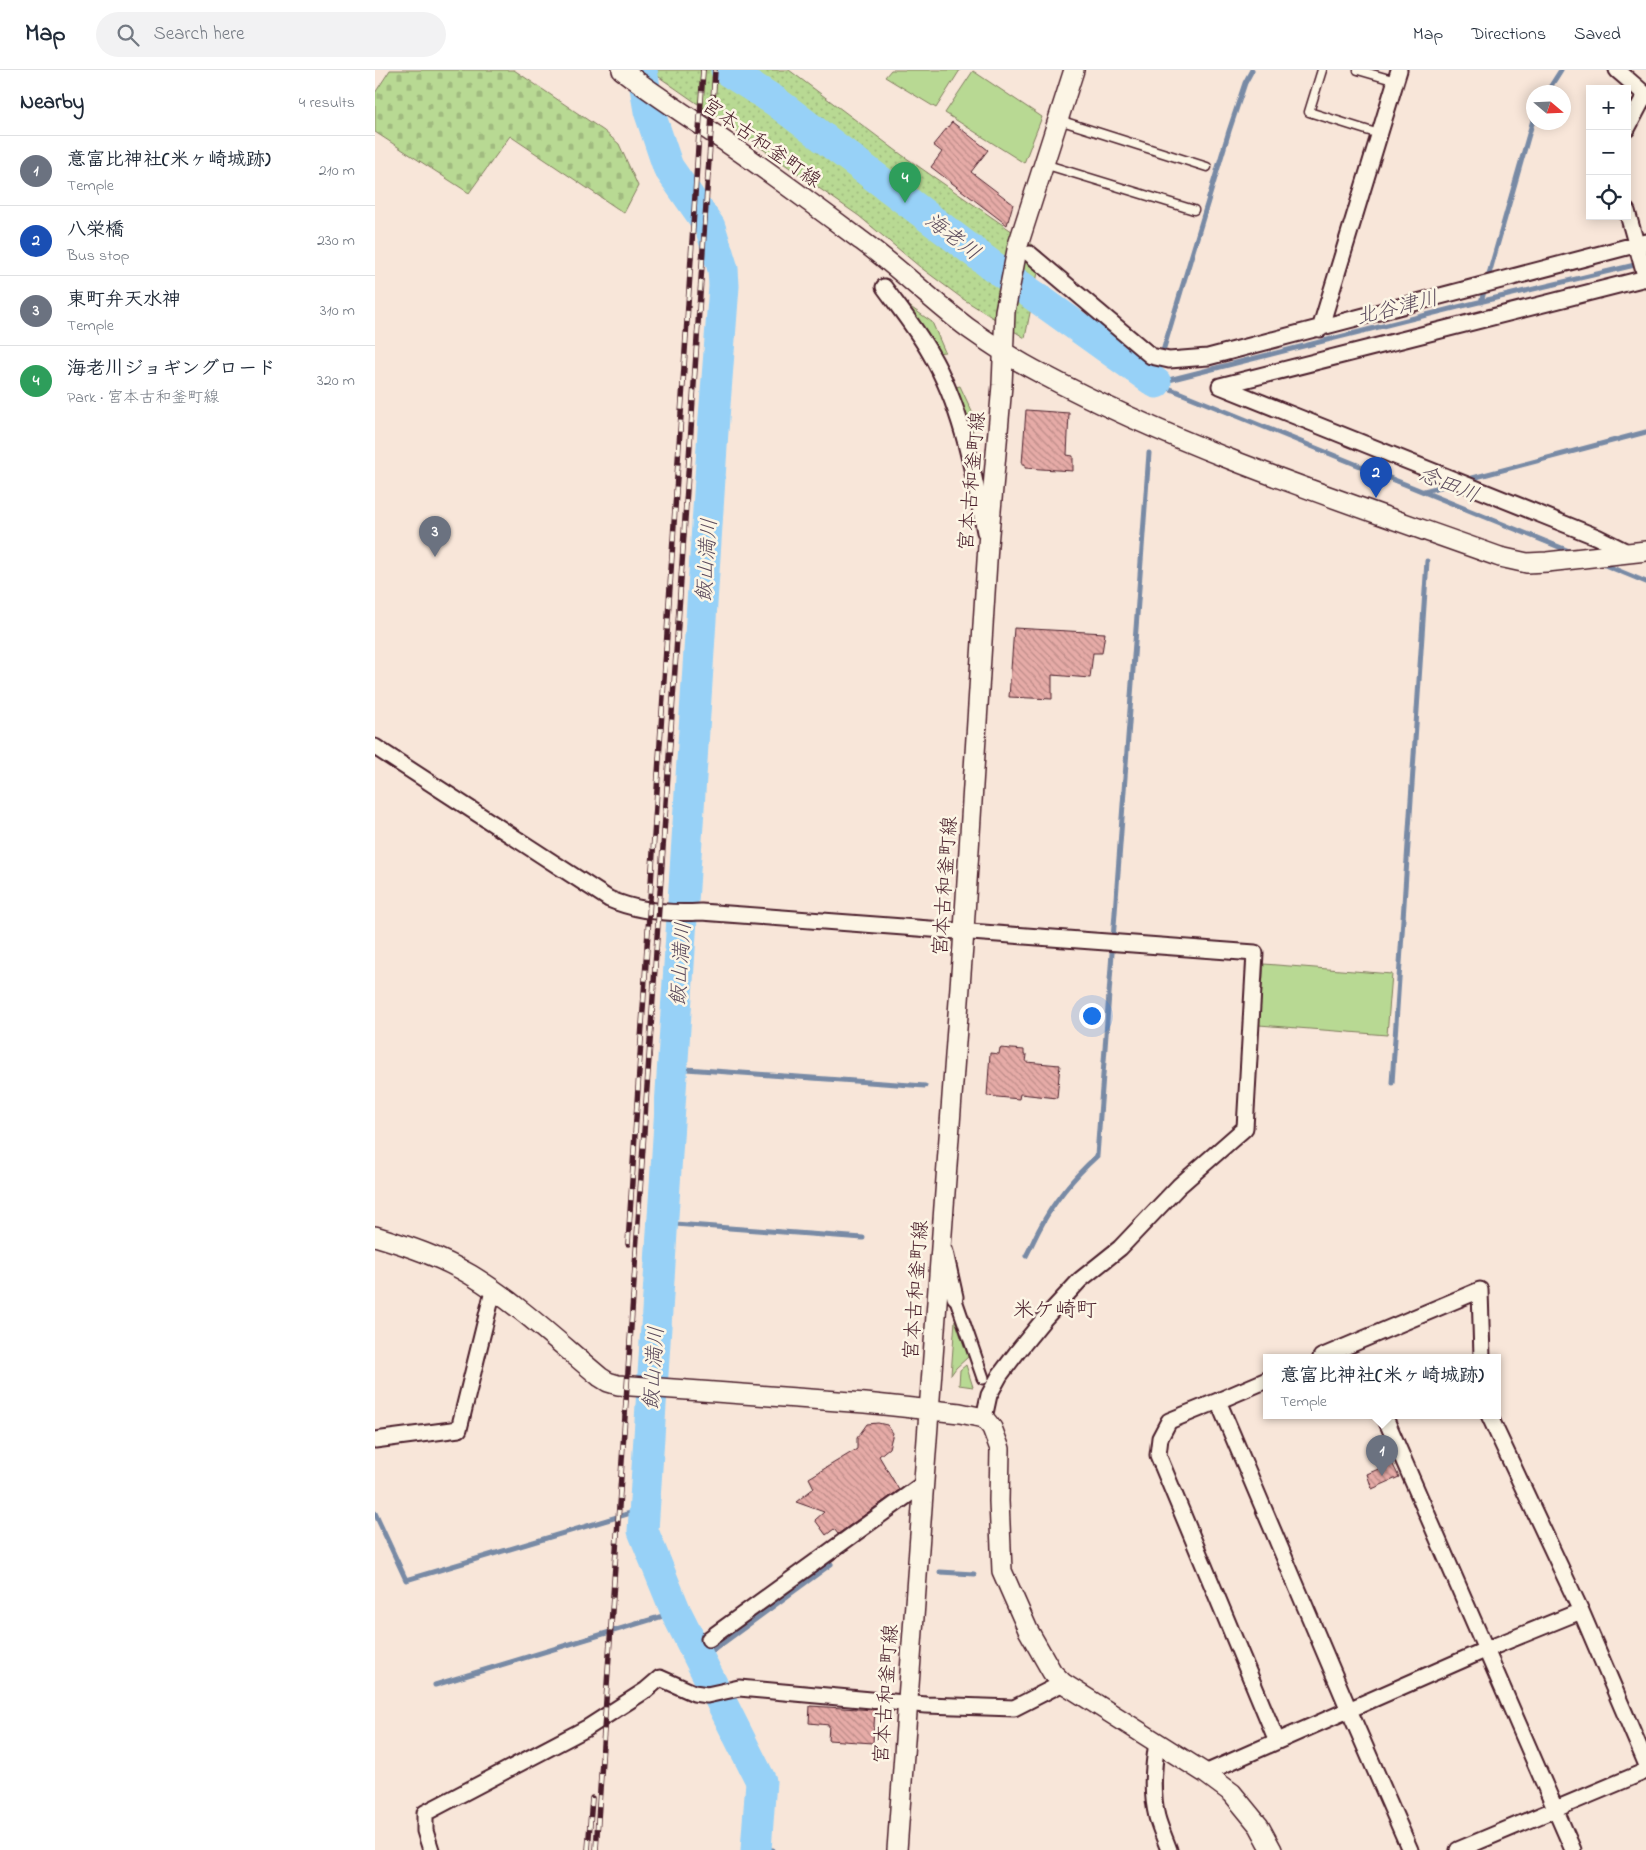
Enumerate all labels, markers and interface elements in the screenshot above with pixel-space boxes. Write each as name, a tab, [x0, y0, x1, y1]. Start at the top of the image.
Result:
search box	[96, 12, 446, 57]
text: Map	[25, 17, 66, 52]
icon: search	[114, 21, 142, 49]
text: Search here	[154, 21, 245, 48]
text: Map	[1413, 22, 1443, 48]
text: Directions	[1471, 22, 1546, 48]
text: Saved	[1574, 22, 1621, 48]
north arrow	[1526, 85, 1571, 130]
map controls	[1586, 85, 1631, 220]
button: +	[1586, 85, 1631, 130]
text: Nearby	[20, 88, 84, 118]
text: 4 results	[299, 91, 355, 115]
street label: 宮本古和釜町線	[695, 92, 826, 196]
button: −	[1586, 130, 1631, 175]
text: 意富比神社(米ヶ崎城跡)	[67, 147, 271, 174]
text: 1	[33, 159, 39, 183]
text: 210 m	[319, 159, 355, 183]
pin: 4	[889, 162, 921, 203]
text: Temple	[67, 174, 114, 198]
button: locate	[1586, 175, 1631, 220]
water label: 海老川	[918, 207, 986, 269]
text: 八栄橋	[67, 217, 124, 244]
text: 2	[32, 229, 40, 253]
text: 230 m	[317, 229, 355, 253]
text: Bus stop	[67, 244, 130, 268]
water label: 北谷津川	[1353, 284, 1442, 334]
text: 東町弁天水神	[67, 287, 181, 314]
text: 3	[33, 299, 39, 323]
text: 310 m	[320, 299, 355, 323]
text: Temple	[67, 314, 114, 338]
text: 海老川ジョギングロード	[67, 356, 276, 383]
text: 4	[33, 369, 39, 393]
text: 320 m	[317, 369, 355, 393]
text: Park · 宮本古和釜町線	[67, 386, 219, 410]
street label: 宮本古和釜町線	[953, 410, 994, 552]
pin: 2	[1360, 457, 1392, 498]
water label: 念田川	[1413, 460, 1483, 512]
pin: 3	[419, 516, 451, 557]
water label: 飯山満川	[690, 517, 726, 603]
street label: 宮本古和釜町線	[927, 815, 966, 957]
water label: 飯山満川	[664, 921, 700, 1007]
your location	[1079, 1003, 1105, 1029]
street label: 宮本古和釜町線	[898, 1219, 937, 1361]
district label: 米ケ崎町	[1013, 1296, 1097, 1326]
water label: 飯山満川	[637, 1325, 673, 1411]
popup	[1263, 1354, 1501, 1419]
text: 意富比神社(米ヶ崎城跡)	[1280, 1363, 1484, 1390]
text: Temple	[1280, 1390, 1327, 1414]
pin: 1	[1366, 1435, 1398, 1476]
street label: 宮本古和釜町線	[868, 1623, 907, 1765]

